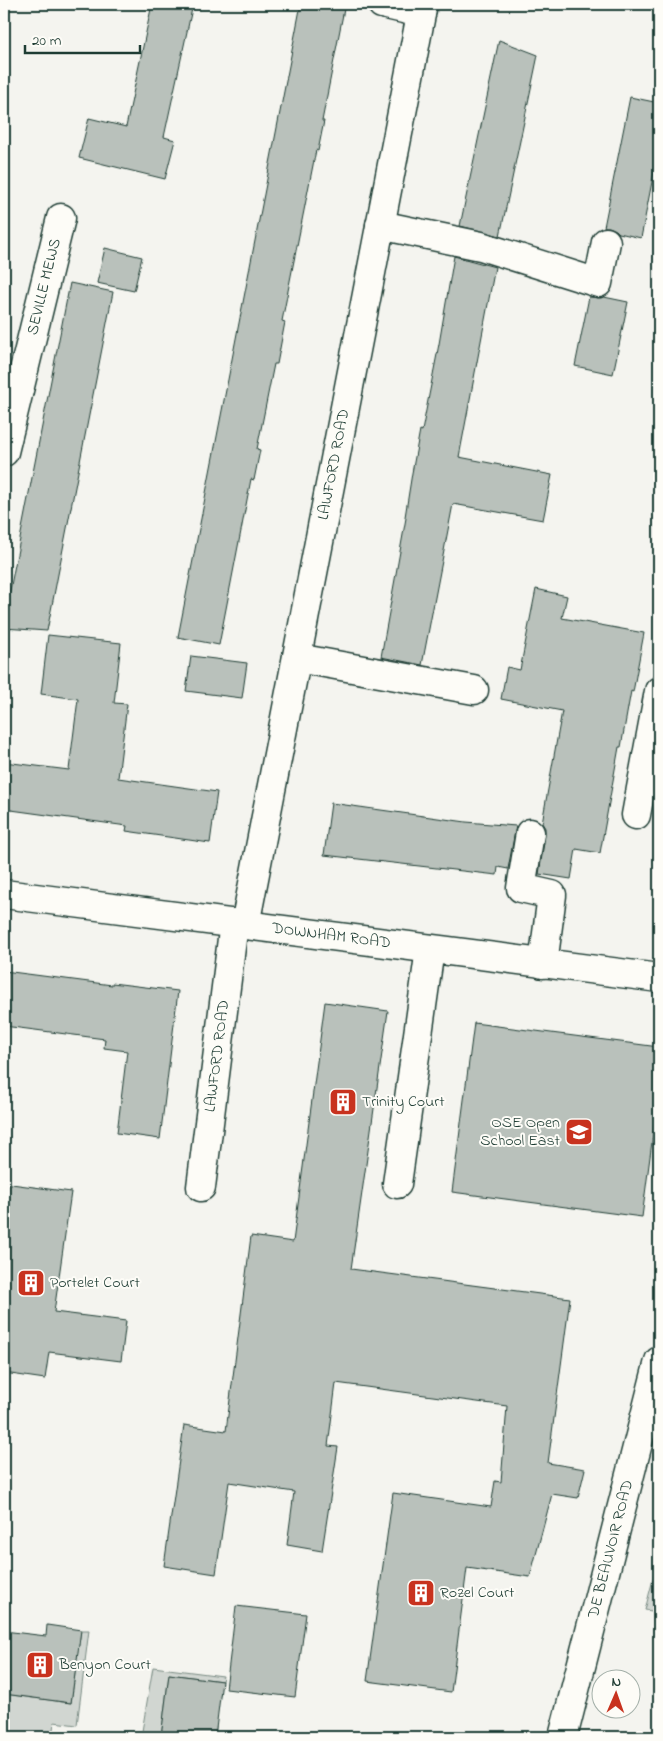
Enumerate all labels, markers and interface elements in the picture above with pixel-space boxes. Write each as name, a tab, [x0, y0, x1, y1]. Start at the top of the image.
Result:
scale bar	[25, 22, 140, 54]
text: 20 m	[32, 30, 62, 52]
street label: SEVILLE MEWS	[21, 236, 68, 338]
street label: LAWFORD ROAD	[312, 407, 356, 522]
street label: DOWNHAM ROAD	[270, 916, 392, 955]
street label: LAWFORD ROAD	[198, 999, 236, 1113]
building icon: Trinity Court	[328, 1087, 358, 1117]
place label: Trinity Court	[362, 1090, 445, 1114]
place label: OSE Open School East	[480, 1111, 561, 1153]
school or university icon: OSE Open School East	[564, 1117, 594, 1147]
building icon: Portelet Court	[16, 1268, 46, 1298]
place label: Portelet Court	[50, 1271, 141, 1295]
street label: DE BEAUVOIR ROAD	[582, 1477, 640, 1622]
building icon: Rozel Court	[406, 1578, 436, 1608]
place label: Rozel Court	[440, 1581, 515, 1605]
building icon: Benyon Court	[25, 1650, 55, 1680]
place label: Benyon Court	[58, 1653, 152, 1677]
north arrow	[590, 1668, 640, 1718]
text: N	[611, 1672, 621, 1693]

